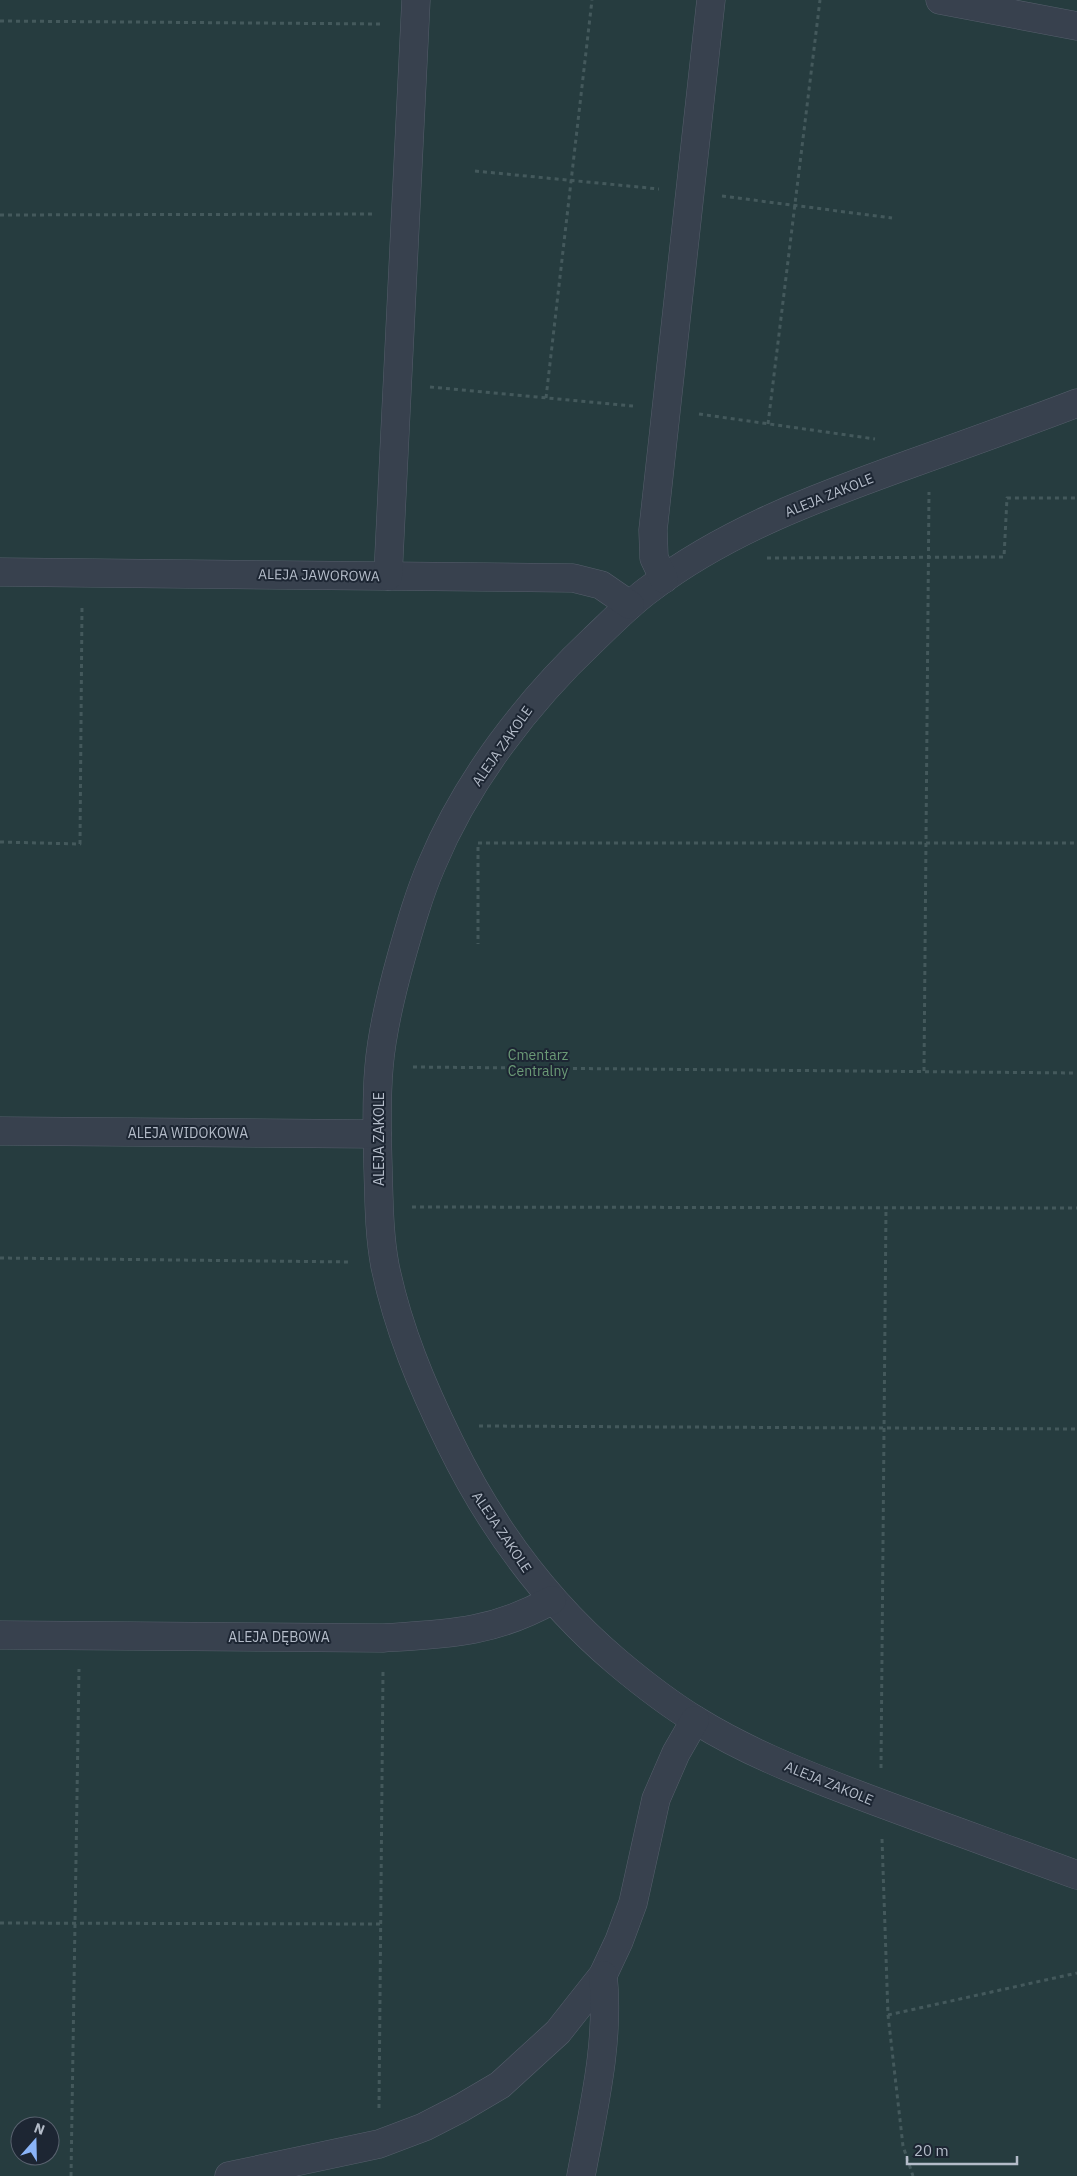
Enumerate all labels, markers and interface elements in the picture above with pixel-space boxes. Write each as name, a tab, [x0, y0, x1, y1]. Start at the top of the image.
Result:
street label: ALEJA ZAKOLE	[782, 469, 876, 521]
street label: ALEJA JAWOROWA	[258, 565, 380, 585]
street label: ALEJA ZAKOLE	[468, 702, 536, 790]
park label: Cmentarz Centralny	[508, 1046, 569, 1080]
street label: ALEJA ZAKOLE	[370, 1092, 388, 1186]
street label: ALEJA WIDOKOWA	[128, 1124, 248, 1142]
street label: ALEJA ZAKOLE	[468, 1488, 536, 1576]
street label: ALEJA DĘBOWA	[228, 1628, 330, 1646]
street label: ALEJA ZAKOLE	[782, 1757, 876, 1809]
north arrow	[10, 2116, 60, 2166]
text: N	[32, 2119, 47, 2139]
scale bar	[907, 2134, 1017, 2166]
text: 20 m	[914, 2141, 949, 2160]

